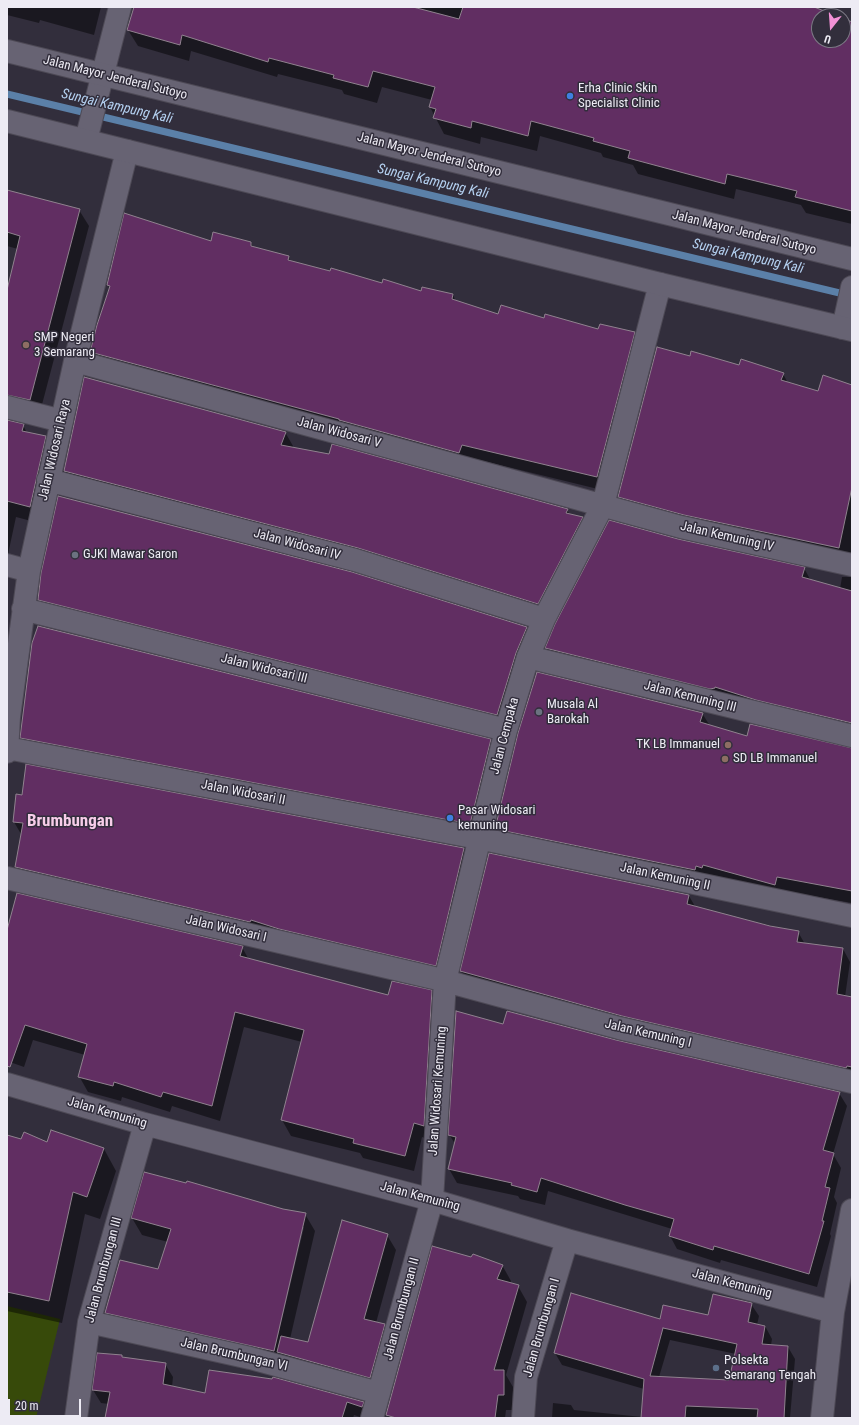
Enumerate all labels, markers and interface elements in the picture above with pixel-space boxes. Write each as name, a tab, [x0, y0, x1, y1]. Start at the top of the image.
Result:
north arrow	[811, 8, 851, 48]
text: U	[823, 32, 833, 46]
street label: Jalan Mayor Jenderal Sutoyo	[41, 53, 189, 103]
place label: Erha Clinic Skin Specialist Clinic	[578, 81, 660, 112]
water label: Sungai Kampung Kali	[60, 86, 174, 128]
marker: Erha Clinic Skin Specialist Clinic	[565, 91, 575, 101]
street label: Jalan Mayor Jenderal Sutoyo	[355, 130, 503, 180]
water label: Sungai Kampung Kali	[376, 161, 490, 203]
street label: Jalan Mayor Jenderal Sutoyo	[670, 208, 818, 258]
water label: Sungai Kampung Kali	[691, 236, 805, 278]
place label: SMP Negeri 3 Semarang	[34, 330, 95, 361]
marker: SMP Negeri 3 Semarang	[21, 340, 31, 350]
street label: Jalan Widosari Raya	[36, 398, 74, 502]
street label: Jalan Widosari V	[295, 414, 383, 452]
street label: Jalan Kemuning IV	[679, 519, 775, 555]
street label: Jalan Widosari IV	[252, 526, 342, 564]
place label: GJKI Mawar Saron	[83, 547, 178, 563]
marker: GJKI Mawar Saron	[70, 550, 80, 560]
street label: Jalan Widosari III	[219, 651, 309, 687]
street label: Jalan Kemuning III	[642, 678, 738, 716]
street label: Jalan Cempaka	[487, 696, 523, 776]
place label: Musala Al Barokah	[547, 697, 598, 728]
marker: Musala Al Barokah	[534, 707, 544, 717]
place label: TK LB Immanuel	[636, 737, 720, 753]
marker: TK LB Immanuel	[723, 740, 733, 750]
place label: SD LB Immanuel	[733, 751, 817, 767]
marker: SD LB Immanuel	[720, 754, 730, 764]
street label: Jalan Widosari II	[200, 777, 286, 809]
place label: Pasar Widosari kemuning	[458, 803, 535, 834]
district label: Brumbungan	[27, 812, 113, 832]
marker: Pasar Widosari kemuning	[445, 813, 455, 823]
street label: Jalan Kemuning II	[619, 860, 711, 894]
street label: Jalan Widosari I	[184, 912, 268, 946]
street label: Jalan Kemuning I	[603, 1016, 693, 1052]
street label: Jalan Widosari Kemuning	[426, 1026, 450, 1156]
street label: Jalan Kemuning	[65, 1094, 149, 1132]
street label: Jalan Kemuning	[378, 1179, 462, 1215]
street label: Jalan Brumbungan III	[82, 1215, 126, 1325]
street label: Jalan Brumbungan II	[381, 1256, 423, 1362]
street label: Jalan Kemuning	[690, 1266, 774, 1302]
street label: Jalan Brumbungan I	[520, 1277, 564, 1379]
street label: Jalan Brumbungan VI	[179, 1335, 289, 1375]
place label: Polsekta Semarang Tengah	[724, 1353, 816, 1384]
marker: Polsekta Semarang Tengah	[711, 1363, 721, 1373]
scale bar	[10, 1391, 83, 1417]
text: 20 m	[15, 1399, 39, 1413]

